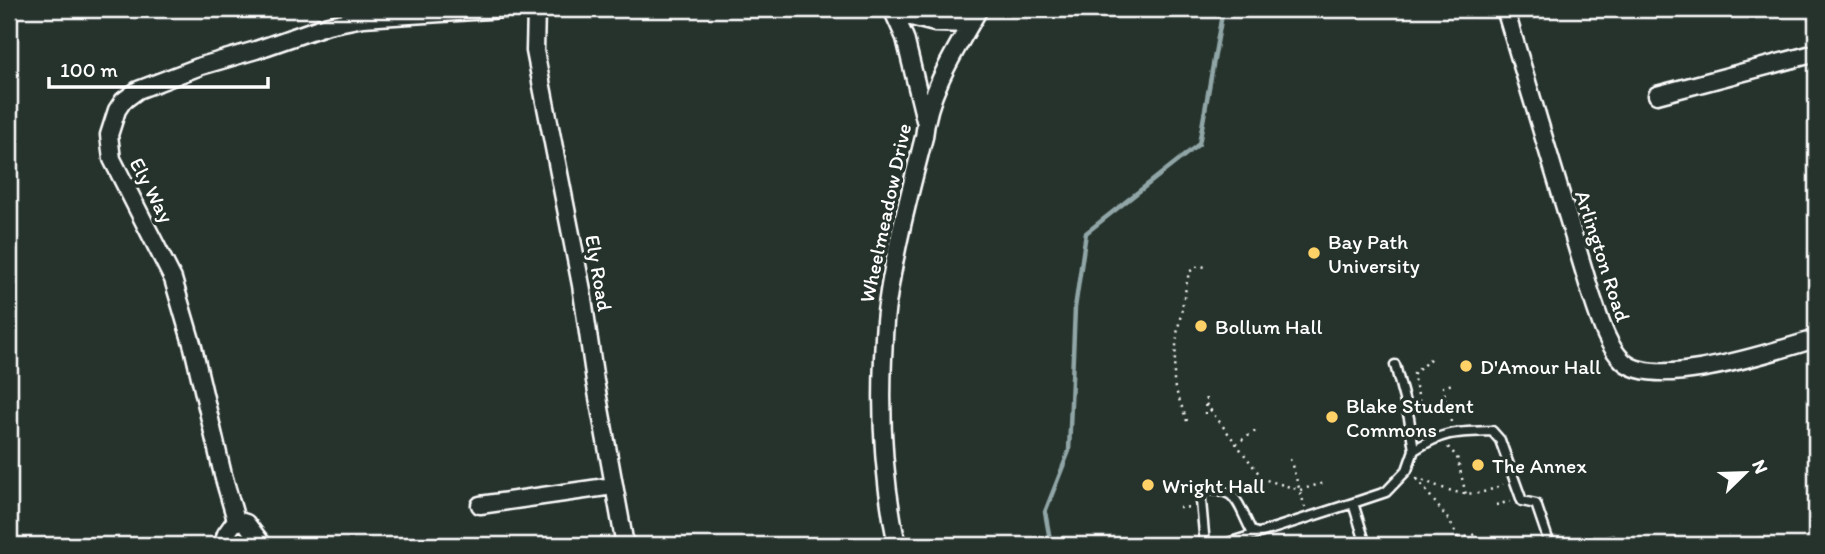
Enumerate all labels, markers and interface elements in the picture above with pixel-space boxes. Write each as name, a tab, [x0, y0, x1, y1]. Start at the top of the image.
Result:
scale bar	[49, 46, 268, 90]
text: 100 m	[60, 57, 118, 82]
street label: Wheelmeadow Drive	[854, 121, 916, 305]
street label: Ely Way	[124, 153, 180, 227]
street label: Arlington Road	[1570, 187, 1636, 325]
place label: Bay Path University	[1328, 229, 1420, 278]
street label: Ely Road	[580, 233, 618, 314]
marker: Bay Path University	[1306, 245, 1322, 261]
place label: Bollum Hall	[1215, 314, 1322, 339]
marker: Bollum Hall	[1193, 318, 1209, 334]
place label: D'Amour Hall	[1480, 354, 1601, 379]
marker: D'Amour Hall	[1458, 358, 1474, 374]
place label: Blake Student Commons	[1346, 393, 1474, 442]
marker: Blake Student Commons	[1324, 409, 1340, 425]
north arrow	[1710, 438, 1780, 508]
place label: The Annex	[1492, 453, 1587, 478]
text: N	[1747, 456, 1773, 477]
marker: The Annex	[1470, 457, 1486, 473]
place label: Wright Hall	[1162, 473, 1265, 498]
marker: Wright Hall	[1140, 477, 1156, 493]

